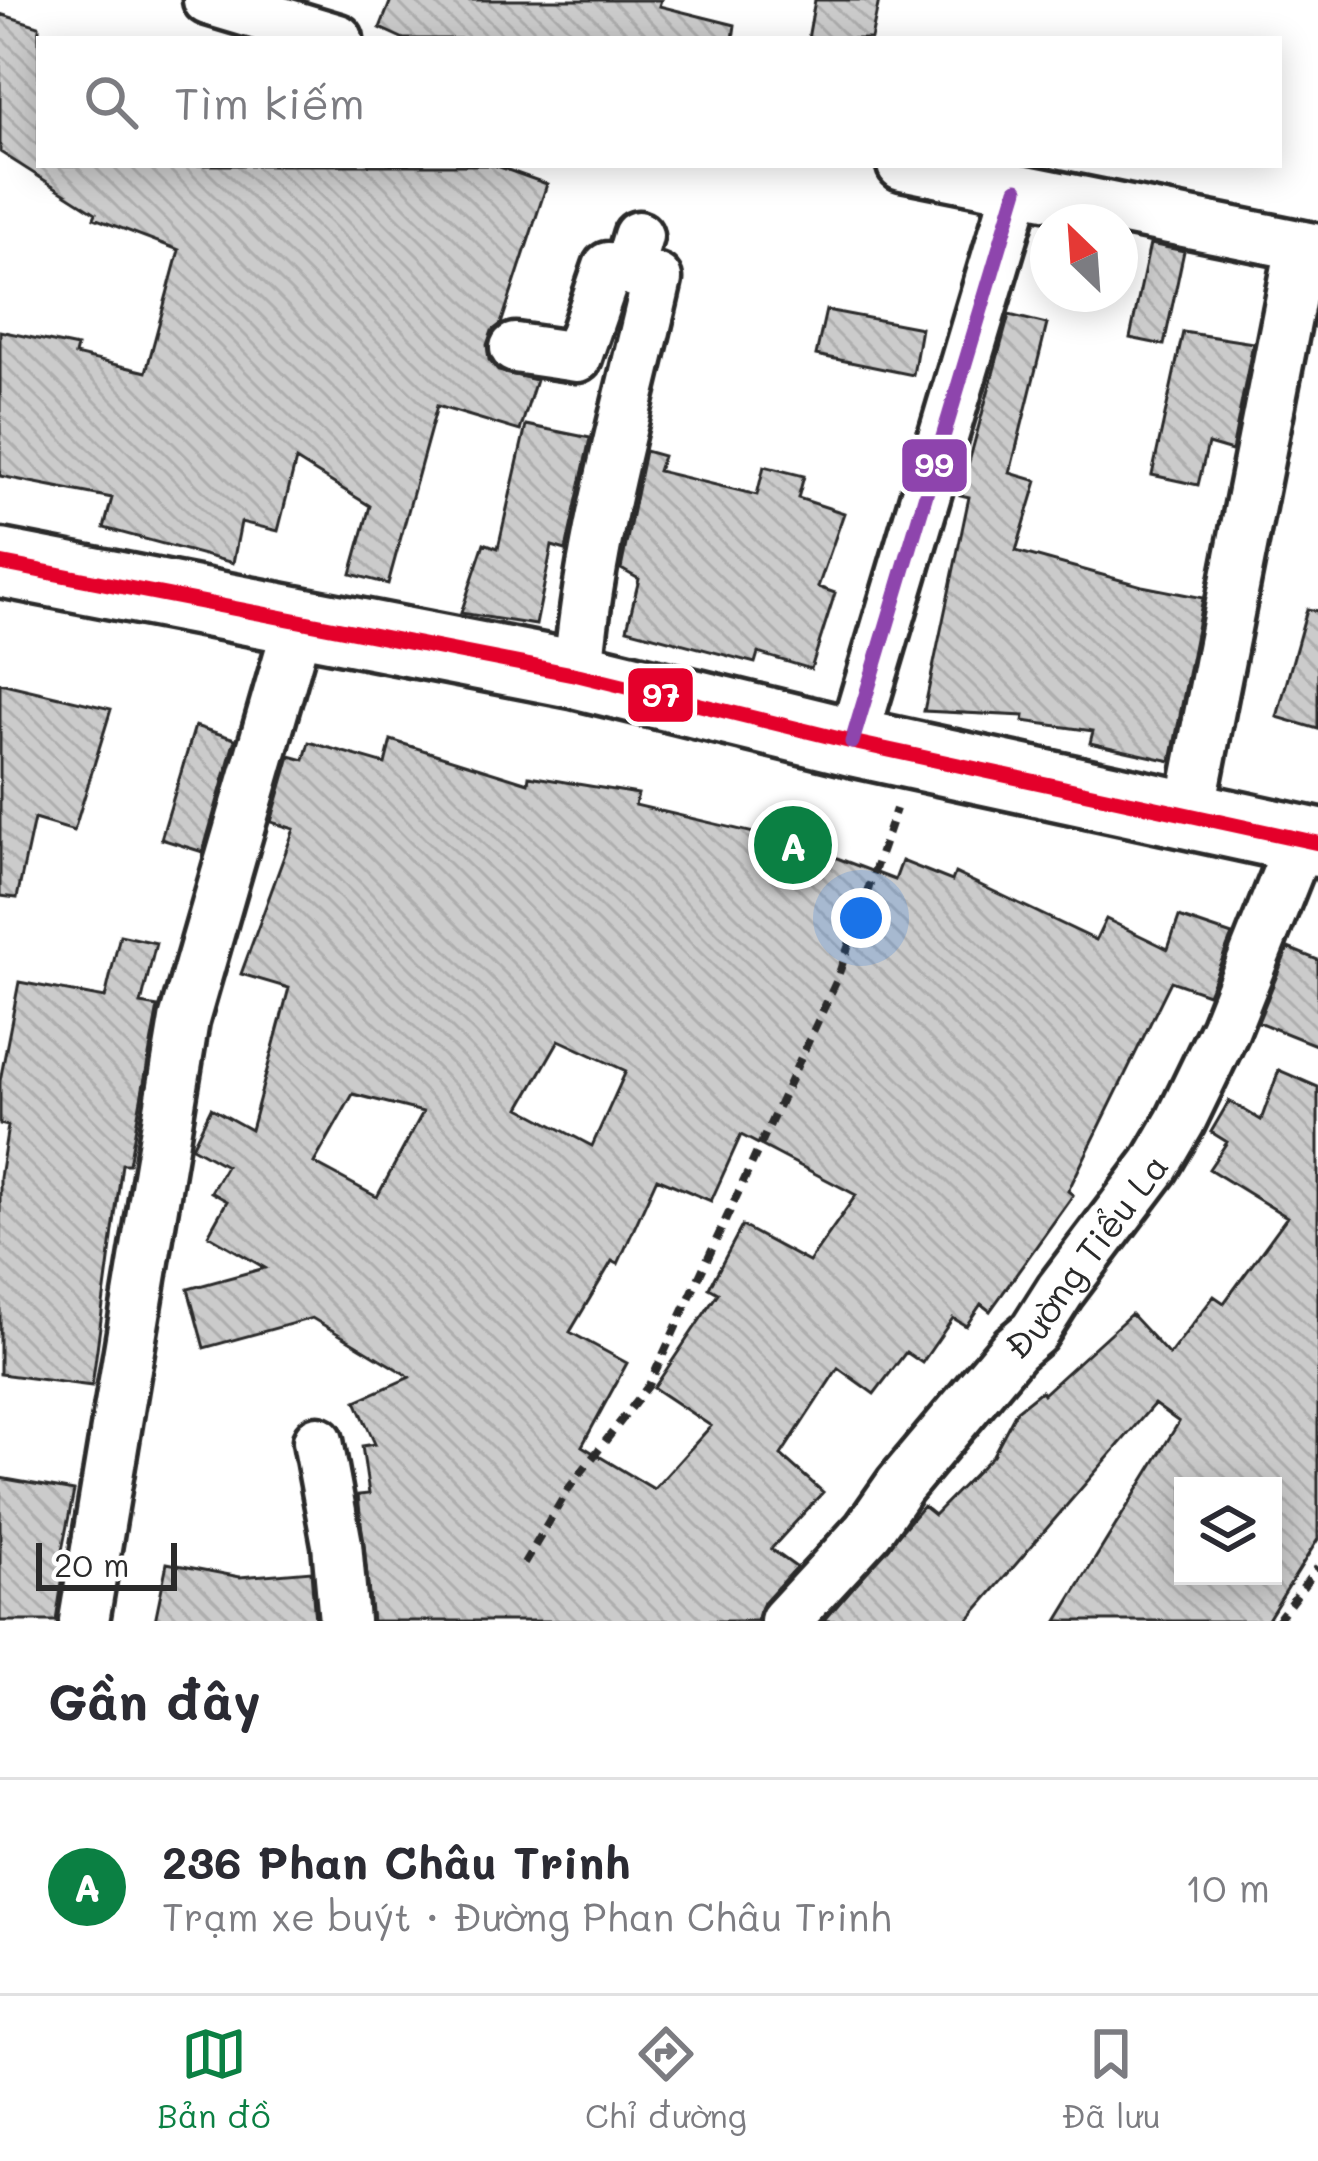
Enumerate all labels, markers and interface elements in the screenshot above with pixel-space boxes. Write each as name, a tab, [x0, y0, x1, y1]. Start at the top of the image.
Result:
search box	[36, 36, 1282, 168]
icon: search	[78, 69, 144, 135]
text: Tìm kiếm	[174, 73, 365, 131]
north arrow	[1030, 204, 1138, 312]
line badge: 99	[900, 437, 969, 494]
text: 99	[914, 442, 954, 485]
line badge: 97	[626, 666, 695, 724]
text: 97	[642, 672, 680, 715]
pin: A	[754, 800, 832, 890]
your location	[831, 888, 891, 948]
street label: Đường Tiểu La	[994, 1143, 1177, 1369]
map controls	[1174, 1477, 1282, 1585]
button: layers	[1174, 1477, 1282, 1585]
scale bar	[36, 1537, 177, 1590]
text: 20 m	[54, 1542, 130, 1585]
text: Gần đây	[48, 1666, 261, 1733]
text: 236 Phan Châu Trinh	[162, 1832, 631, 1890]
text: A	[73, 1861, 101, 1912]
text: 10 m	[1185, 1861, 1270, 1912]
text: Trạm xe buýt · Đường Phan Châu Trinh	[162, 1890, 892, 1941]
tab: Bản đồ	[157, 2021, 271, 2136]
tab: Chỉ đường	[585, 2021, 747, 2136]
tab: Đã lưu	[1061, 2021, 1161, 2136]

